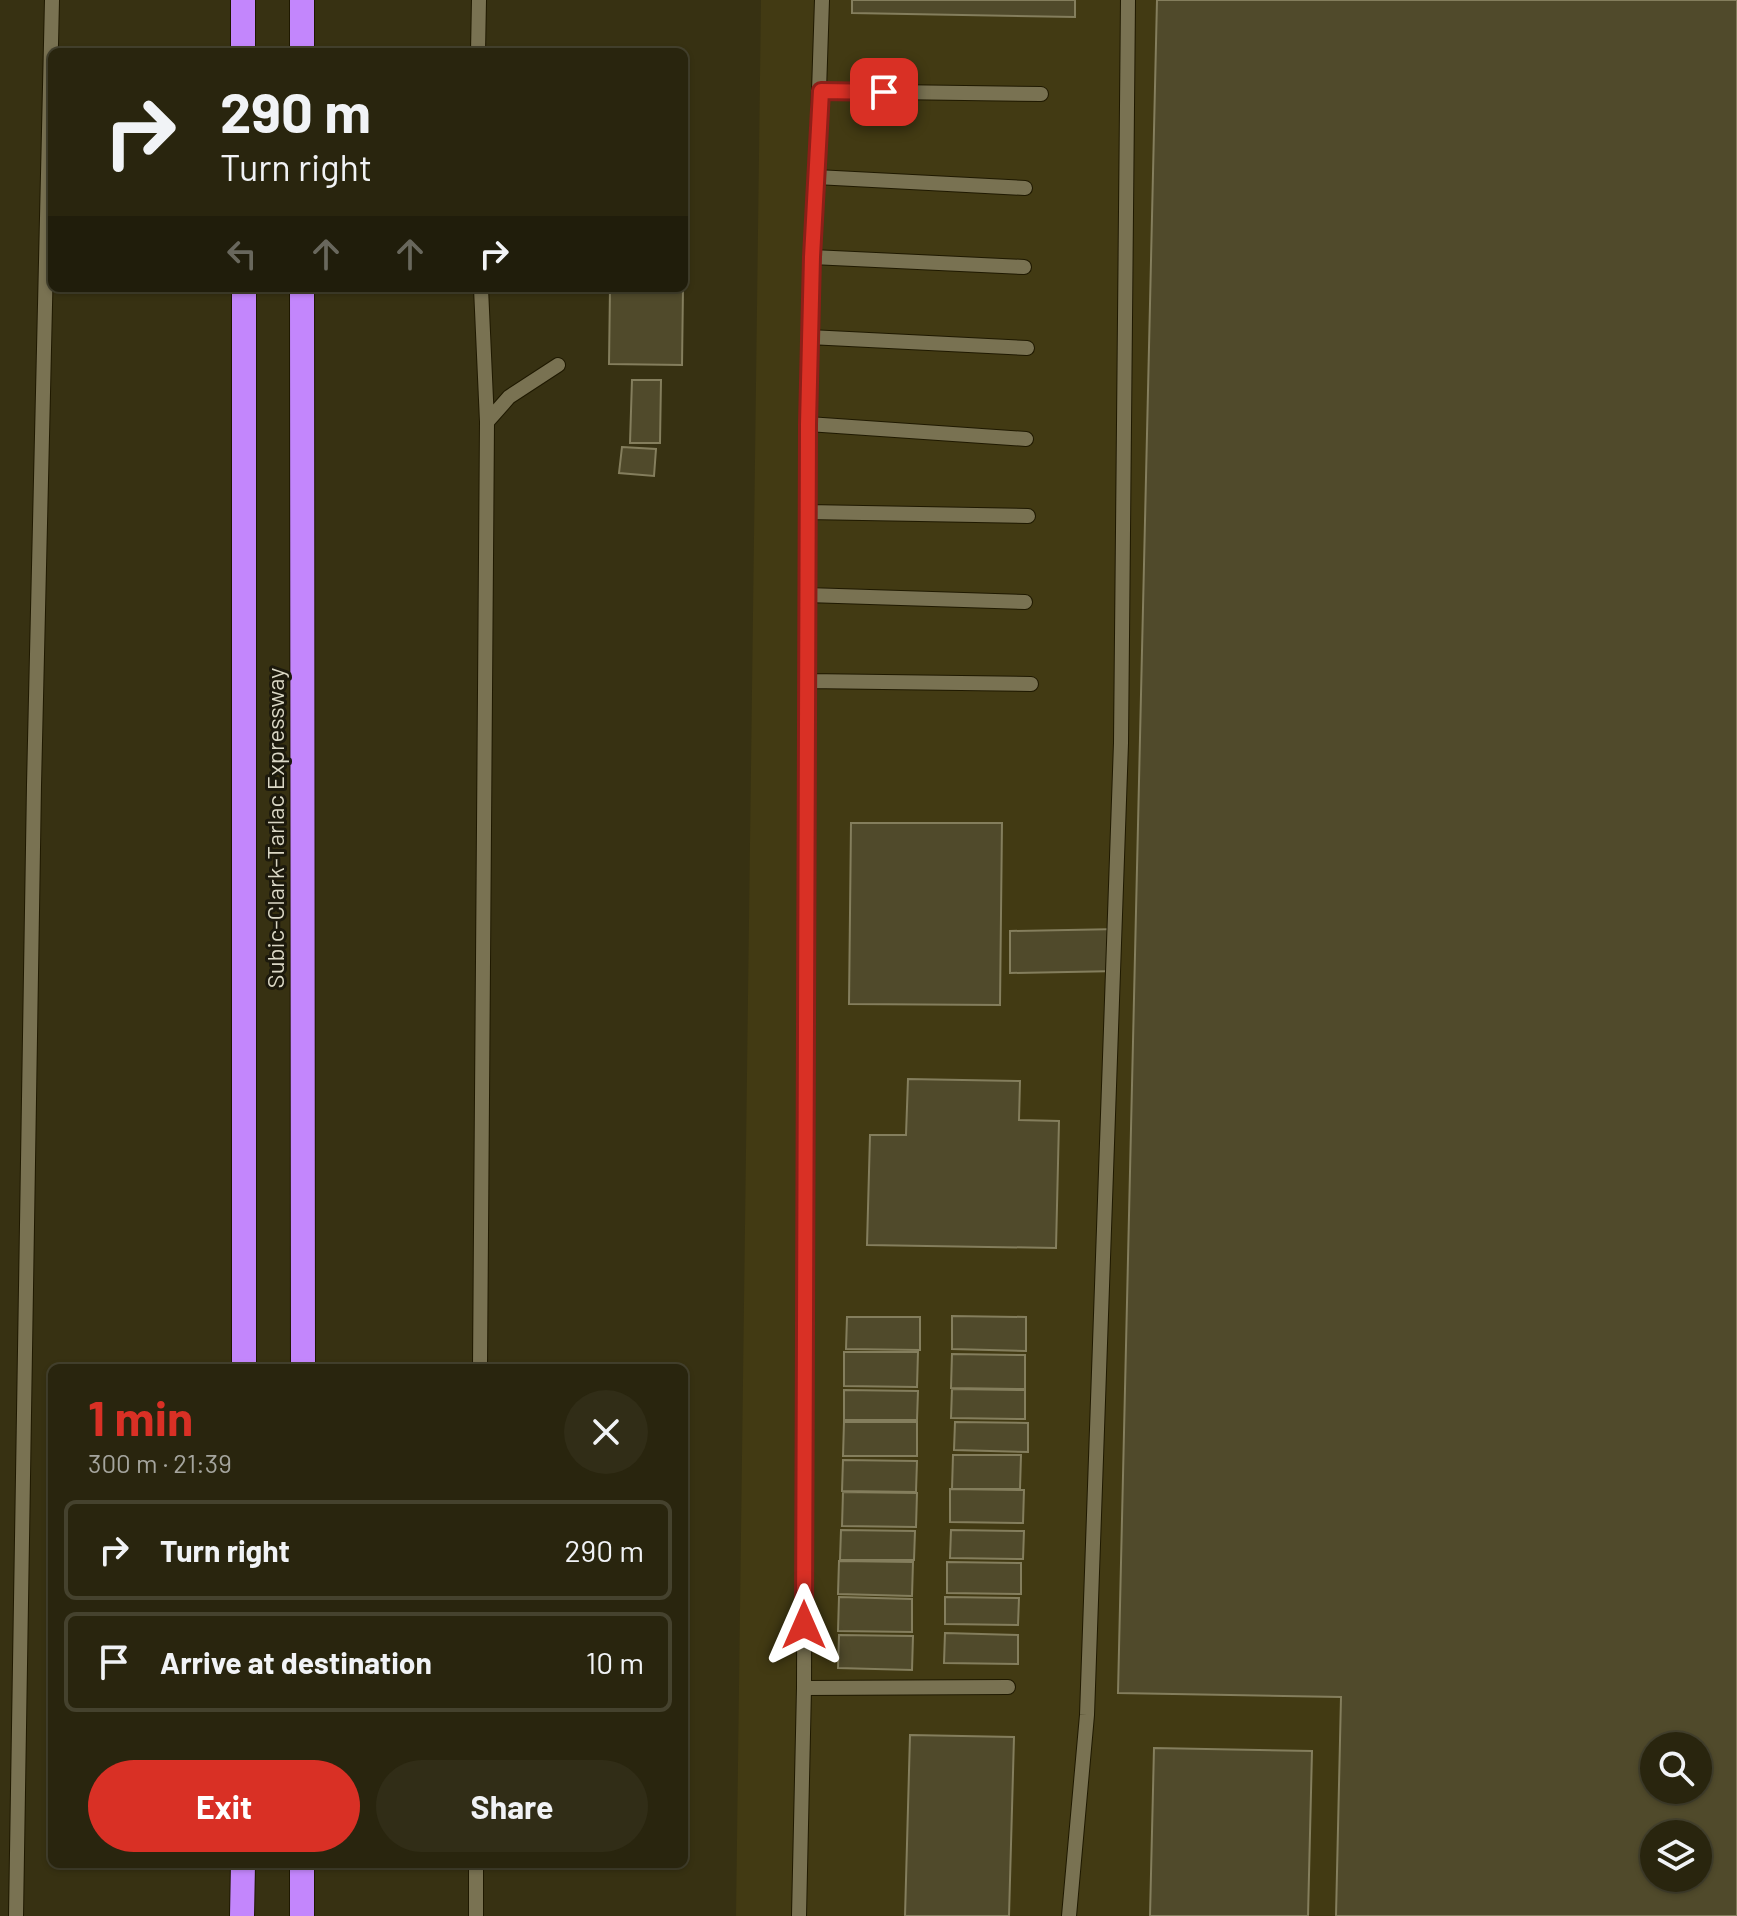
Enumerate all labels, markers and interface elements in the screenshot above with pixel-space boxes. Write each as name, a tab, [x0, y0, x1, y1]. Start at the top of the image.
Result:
pin	[850, 58, 918, 126]
icon: arrive	[862, 70, 906, 114]
text: 290 m	[220, 77, 371, 144]
icon: right	[88, 80, 192, 184]
text: Turn right	[220, 145, 372, 188]
icon: left	[220, 232, 264, 276]
icon: ahead	[304, 232, 348, 276]
icon: ahead	[388, 232, 432, 276]
icon: right	[472, 232, 516, 276]
street label: Subic-Clark-Tarlac Expressway	[260, 668, 289, 988]
text: 1 min	[88, 1388, 193, 1446]
button: close	[564, 1390, 648, 1474]
text: 300 m · 21:39	[88, 1447, 232, 1478]
icon: right	[92, 1528, 136, 1572]
text: Turn right	[160, 1532, 290, 1568]
text: 290 m	[565, 1532, 644, 1568]
position arrow	[762, 1583, 846, 1667]
icon: arrive	[92, 1640, 136, 1684]
text: Arrive at destination	[160, 1644, 432, 1680]
text: 10 m	[586, 1644, 644, 1680]
map controls	[1640, 1732, 1712, 1892]
button: search	[1640, 1732, 1712, 1804]
button: Exit	[88, 1760, 360, 1852]
button: Share	[376, 1760, 648, 1852]
button: layers	[1640, 1820, 1712, 1892]

